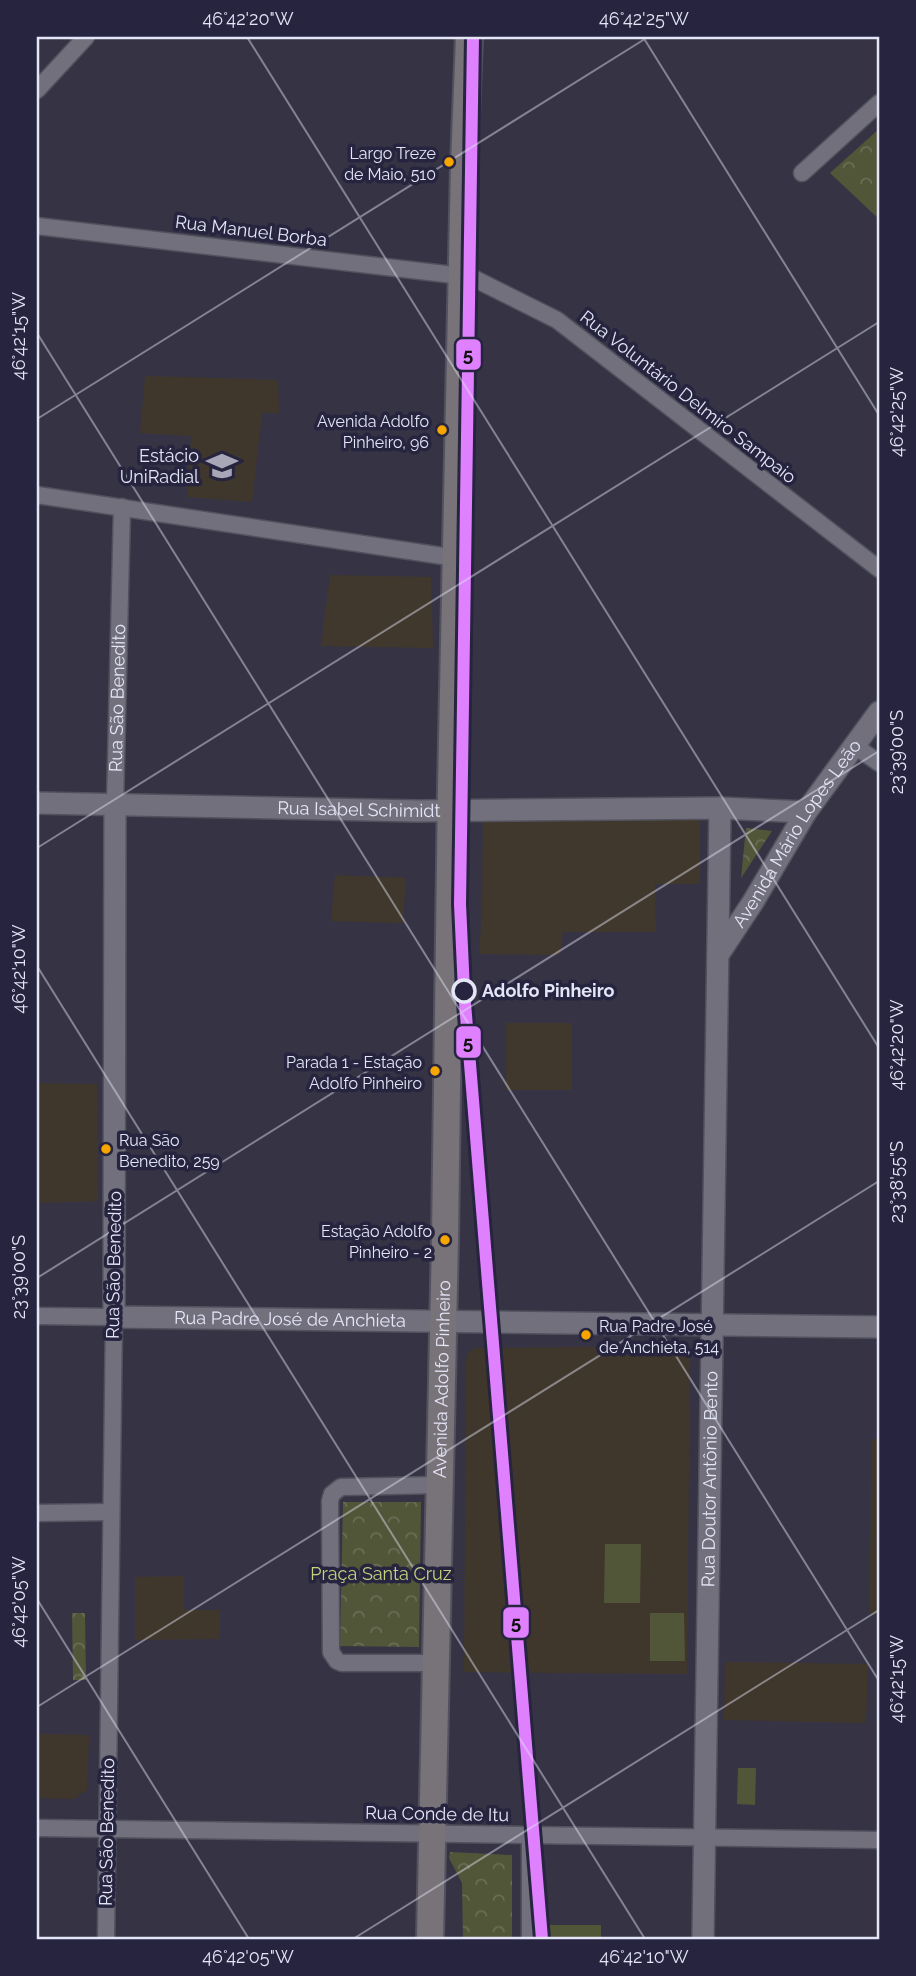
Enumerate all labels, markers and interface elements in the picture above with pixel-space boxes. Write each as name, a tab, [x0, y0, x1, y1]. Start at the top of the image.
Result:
text: 46°42'20"W	[202, 8, 294, 29]
text: 46°42'25"W	[599, 8, 689, 29]
place label: Largo Treze de Maio, 510	[344, 144, 436, 184]
marker: Largo Treze de Maio, 510	[442, 155, 456, 169]
street label: Rua Manuel Borba	[174, 211, 328, 250]
text: 46°42'15"W	[8, 292, 29, 380]
street label: Rua Voluntário Delmiro Sampaio	[576, 306, 801, 488]
line badge: 5	[455, 338, 482, 371]
text: 5	[463, 343, 473, 365]
text: 46°42'25"W	[886, 367, 907, 457]
place label: Avenida Adolfo Pinheiro, 96	[317, 412, 429, 452]
marker: Avenida Adolfo Pinheiro, 96	[435, 423, 449, 437]
place label: Estácio UniRadial	[120, 445, 199, 487]
school or university icon: Estácio UniRadial	[205, 449, 239, 483]
street label: Rua São Benedito	[105, 623, 129, 772]
text: 23°39'00"S	[886, 710, 907, 794]
street label: Avenida Mário Lopes Leão	[728, 735, 866, 931]
street label: Rua Isabel Schimidt	[277, 797, 441, 821]
text: 46°42'10"W	[8, 924, 29, 1014]
marker: Adolfo Pinheiro	[452, 979, 476, 1003]
place label: Adolfo Pinheiro	[482, 980, 615, 1001]
text: 46°42'20"W	[886, 999, 907, 1091]
line badge: 5	[455, 1025, 482, 1059]
text: 5	[463, 1031, 473, 1053]
place label: Parada 1 - Estação Adolfo Pinheiro	[286, 1053, 422, 1093]
marker: Parada 1 - Estação Adolfo Pinheiro	[428, 1064, 442, 1078]
place label: Rua São Benedito, 259	[119, 1131, 220, 1171]
text: 23°38'55"S	[886, 1141, 907, 1223]
marker: Rua São Benedito, 259	[99, 1142, 113, 1156]
street label: Rua São Benedito	[102, 1191, 125, 1339]
place label: Estação Adolfo Pinheiro - 2	[321, 1222, 432, 1262]
marker: Estação Adolfo Pinheiro - 2	[438, 1233, 452, 1247]
text: 23°39'00"S	[8, 1235, 29, 1319]
street label: Avenida Adolfo Pinheiro	[429, 1280, 454, 1478]
street label: Rua Padre José de Anchieta	[174, 1307, 406, 1331]
place label: Rua Padre José de Anchieta, 514	[599, 1317, 719, 1357]
marker: Rua Padre José de Anchieta, 514	[579, 1328, 593, 1342]
street label: Rua Doutor Antônio Bento	[697, 1371, 722, 1587]
text: 46°42'05"W	[8, 1556, 29, 1648]
park label: Praça Santa Cruz	[310, 1563, 452, 1584]
line badge: 5	[502, 1606, 530, 1639]
text: 5	[511, 1611, 521, 1633]
text: 46°42'15"W	[886, 1635, 907, 1723]
street label: Rua São Benedito	[95, 1758, 118, 1906]
street label: Rua Conde de Itu	[365, 1802, 509, 1825]
text: 46°42'05"W	[202, 1946, 294, 1967]
text: 46°42'10"W	[599, 1946, 689, 1967]

